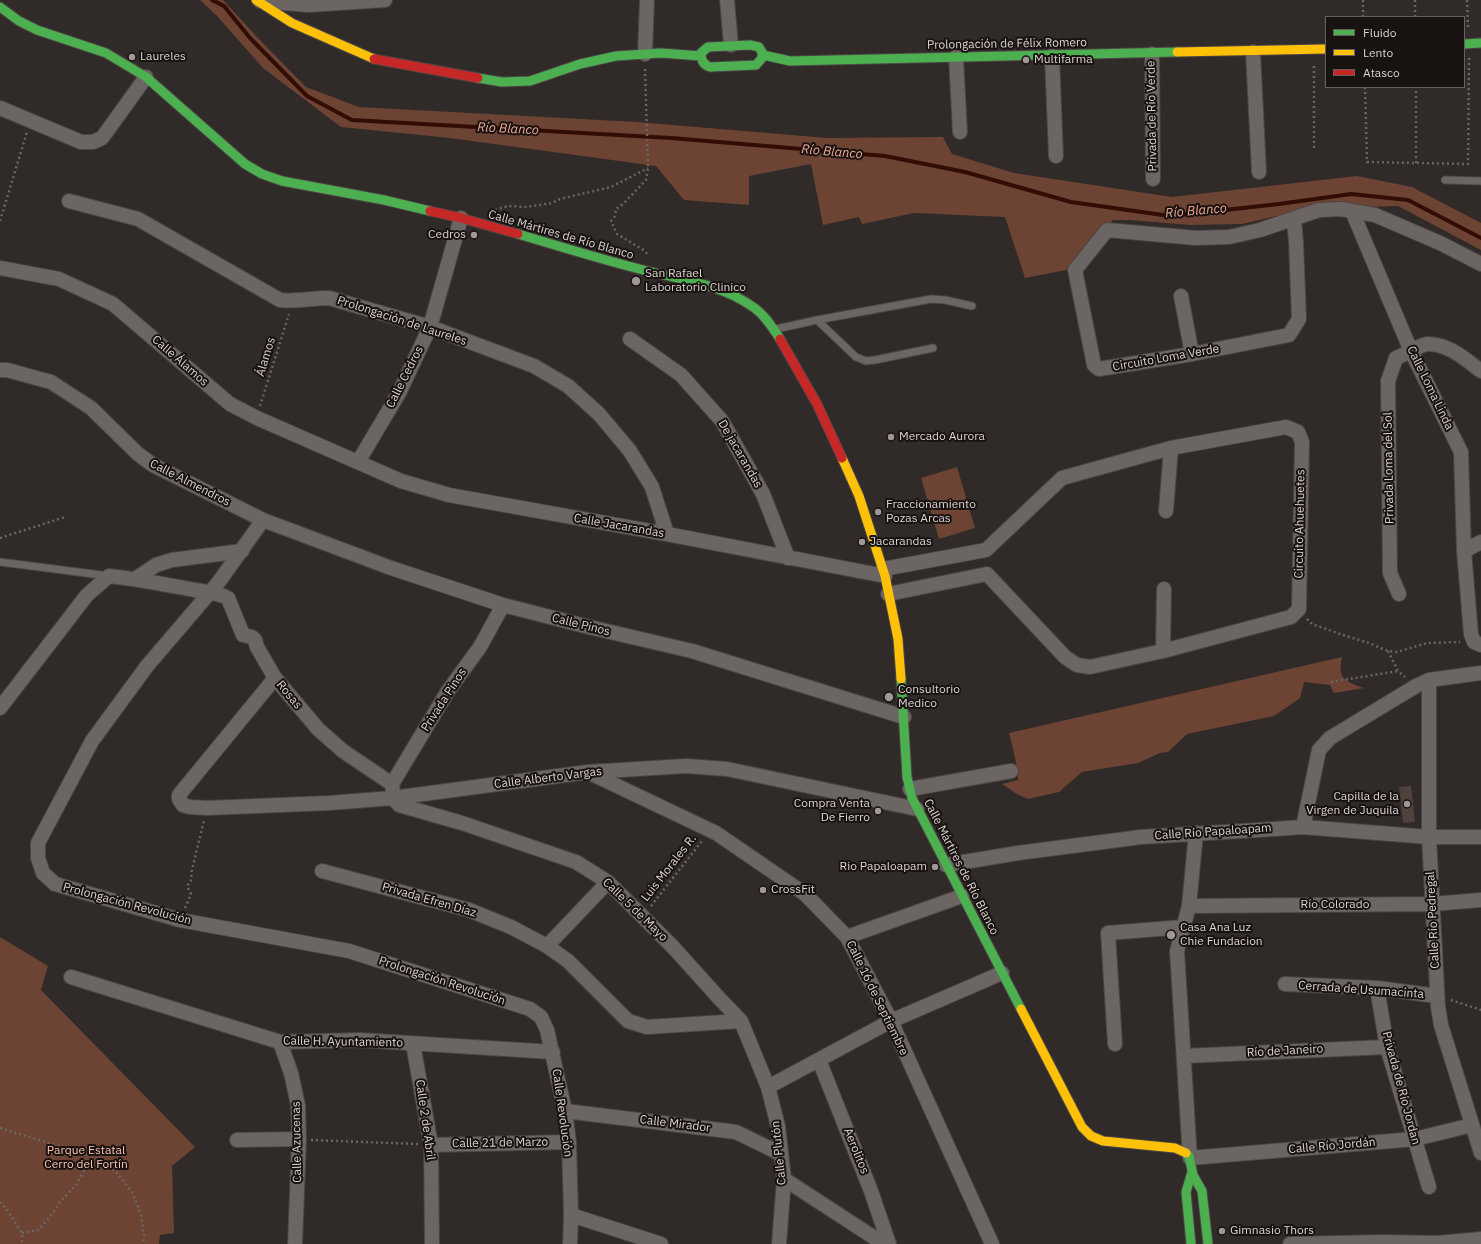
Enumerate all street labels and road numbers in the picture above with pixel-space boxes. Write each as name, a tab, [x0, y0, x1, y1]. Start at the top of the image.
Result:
street label: Prolongación de Félix Romero	[927, 35, 1087, 53]
street label: Privada de Río Verde	[1144, 60, 1160, 172]
street label: Calle Mártires de Río Blanco	[487, 207, 635, 263]
street label: Prolongación de Laureles	[335, 293, 469, 349]
street label: Calle Álamos	[149, 333, 211, 389]
street label: Álamos	[253, 336, 279, 378]
street label: Circuito Loma Verde	[1112, 342, 1220, 374]
street label: Calle Cedros	[383, 344, 427, 410]
street label: Calle Loma Linda	[1404, 344, 1456, 432]
street label: Privada Loma del Sol	[1381, 412, 1397, 524]
street label: De jacarandas	[715, 417, 765, 491]
street label: Calle Almendros	[147, 457, 233, 509]
street label: Circuito Ahuehuetes	[1292, 469, 1308, 579]
street label: Calle Jacarandas	[573, 511, 665, 541]
street label: Calle Pinos	[550, 611, 612, 639]
street label: Privada Pinos	[418, 666, 470, 734]
street label: Rosas	[273, 678, 305, 712]
street label: Calle Alberto Vargas	[493, 764, 603, 792]
street label: Calle Mártires de Río Blanco	[920, 797, 1002, 937]
street label: Calle Río Papaloapam	[1154, 821, 1272, 843]
street label: Luis Morales R.	[638, 832, 700, 904]
street label: Calle Río Pedregal	[1423, 871, 1443, 969]
street label: Calle 5 de Mayo	[599, 875, 671, 945]
street label: Prolongación Revolución	[61, 880, 193, 928]
street label: Privada Efren Díaz	[380, 880, 478, 920]
street label: Río Colorado	[1301, 898, 1369, 912]
street label: Calle 16 de Septiembre	[843, 938, 911, 1058]
street label: Prolongación Revolución	[377, 954, 507, 1008]
street label: Cerrada de Usumacinta	[1298, 978, 1424, 1002]
street label: Privada de Río Jordan	[1379, 1030, 1423, 1146]
street label: Calle H. Ayuntamiento	[283, 1034, 403, 1050]
street label: Río de Janeiro	[1246, 1042, 1324, 1060]
street label: Calle Revolución	[549, 1068, 575, 1158]
street label: Calle 2 de Abril	[412, 1079, 438, 1161]
street label: Calle Azucenas	[289, 1101, 305, 1183]
street label: Calle Mirador	[639, 1113, 711, 1135]
street label: Calle Plutón	[768, 1120, 790, 1186]
street label: Aerolitos	[840, 1126, 872, 1176]
street label: Calle 21 de Marzo	[452, 1135, 548, 1151]
street label: Calle Río Jordán	[1288, 1135, 1376, 1157]

